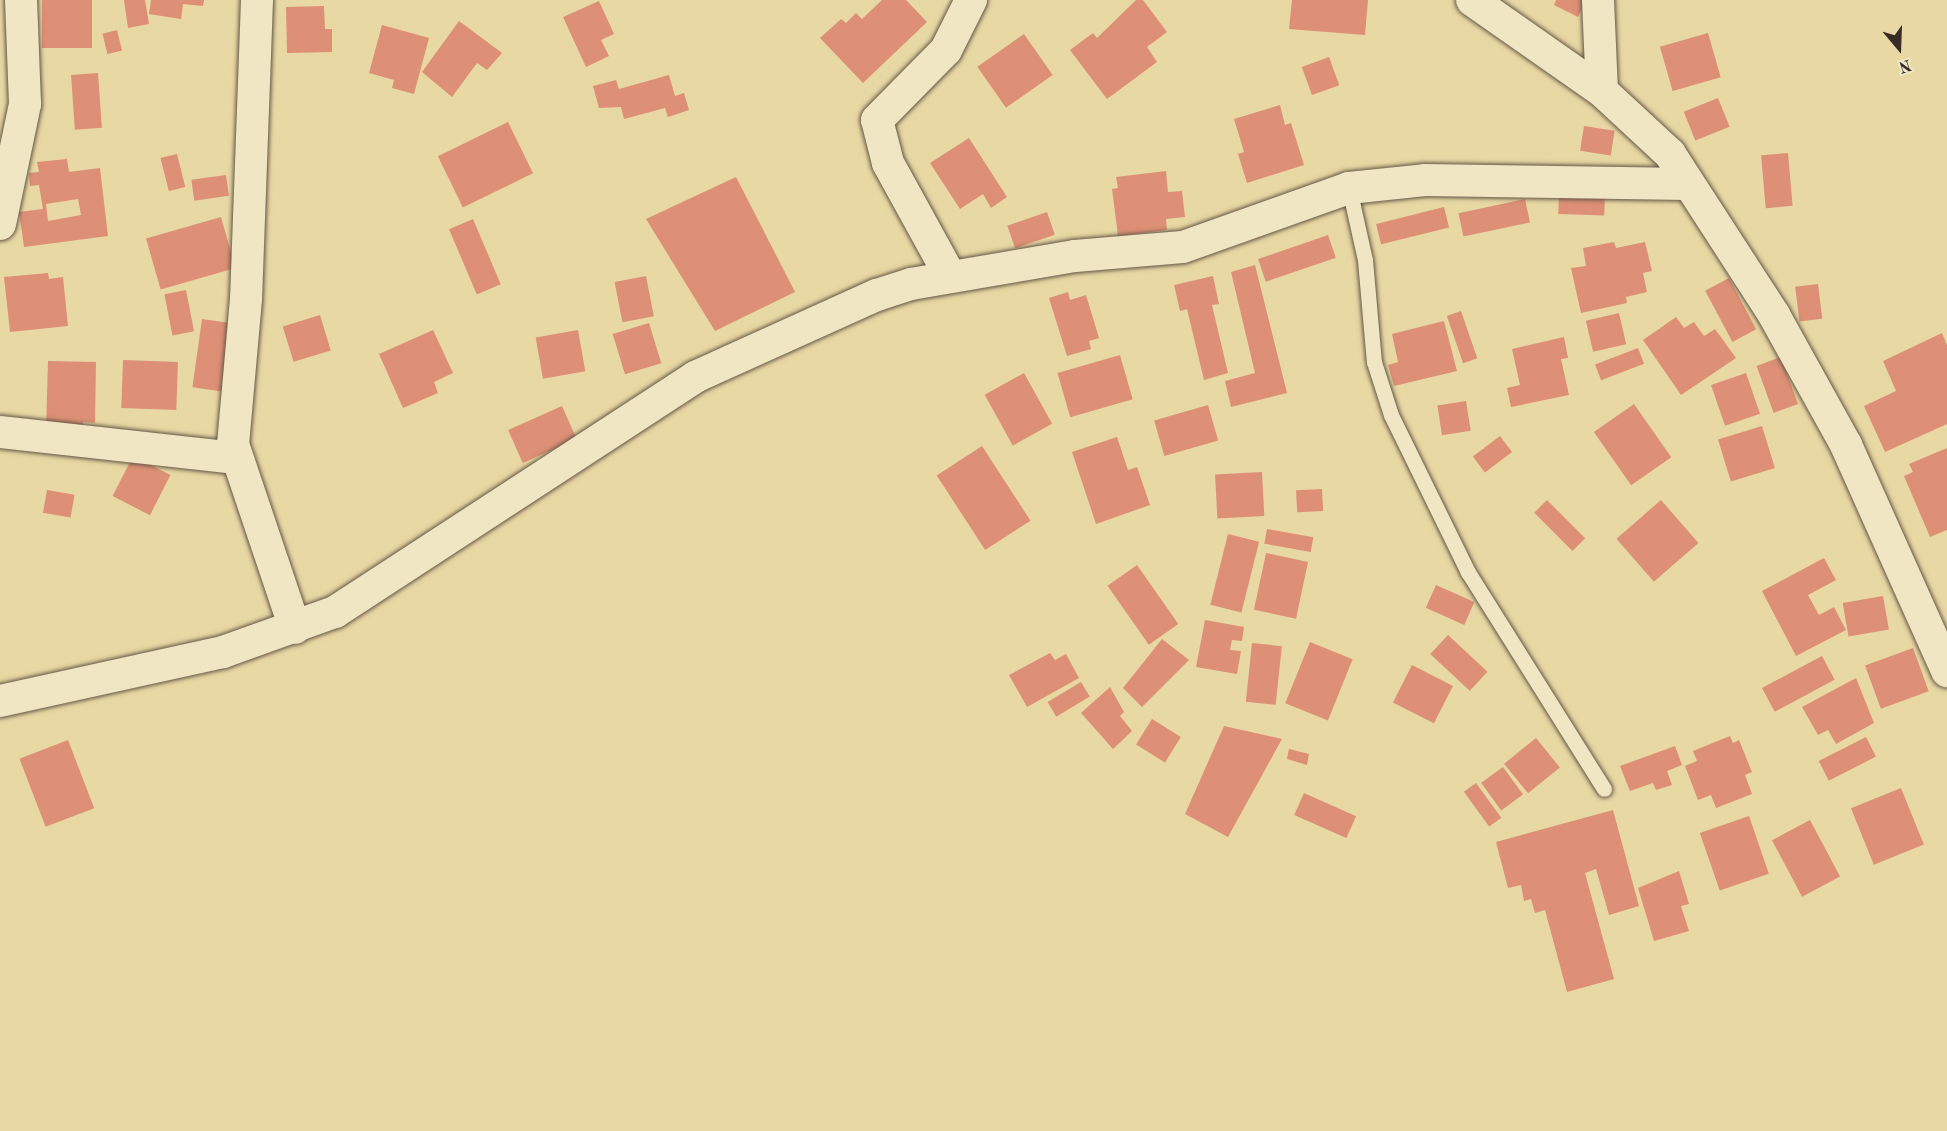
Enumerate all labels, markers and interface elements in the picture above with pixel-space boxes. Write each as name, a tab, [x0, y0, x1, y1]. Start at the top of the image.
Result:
north arrow	[1869, 18, 1929, 78]
text: N	[1896, 55, 1913, 75]

